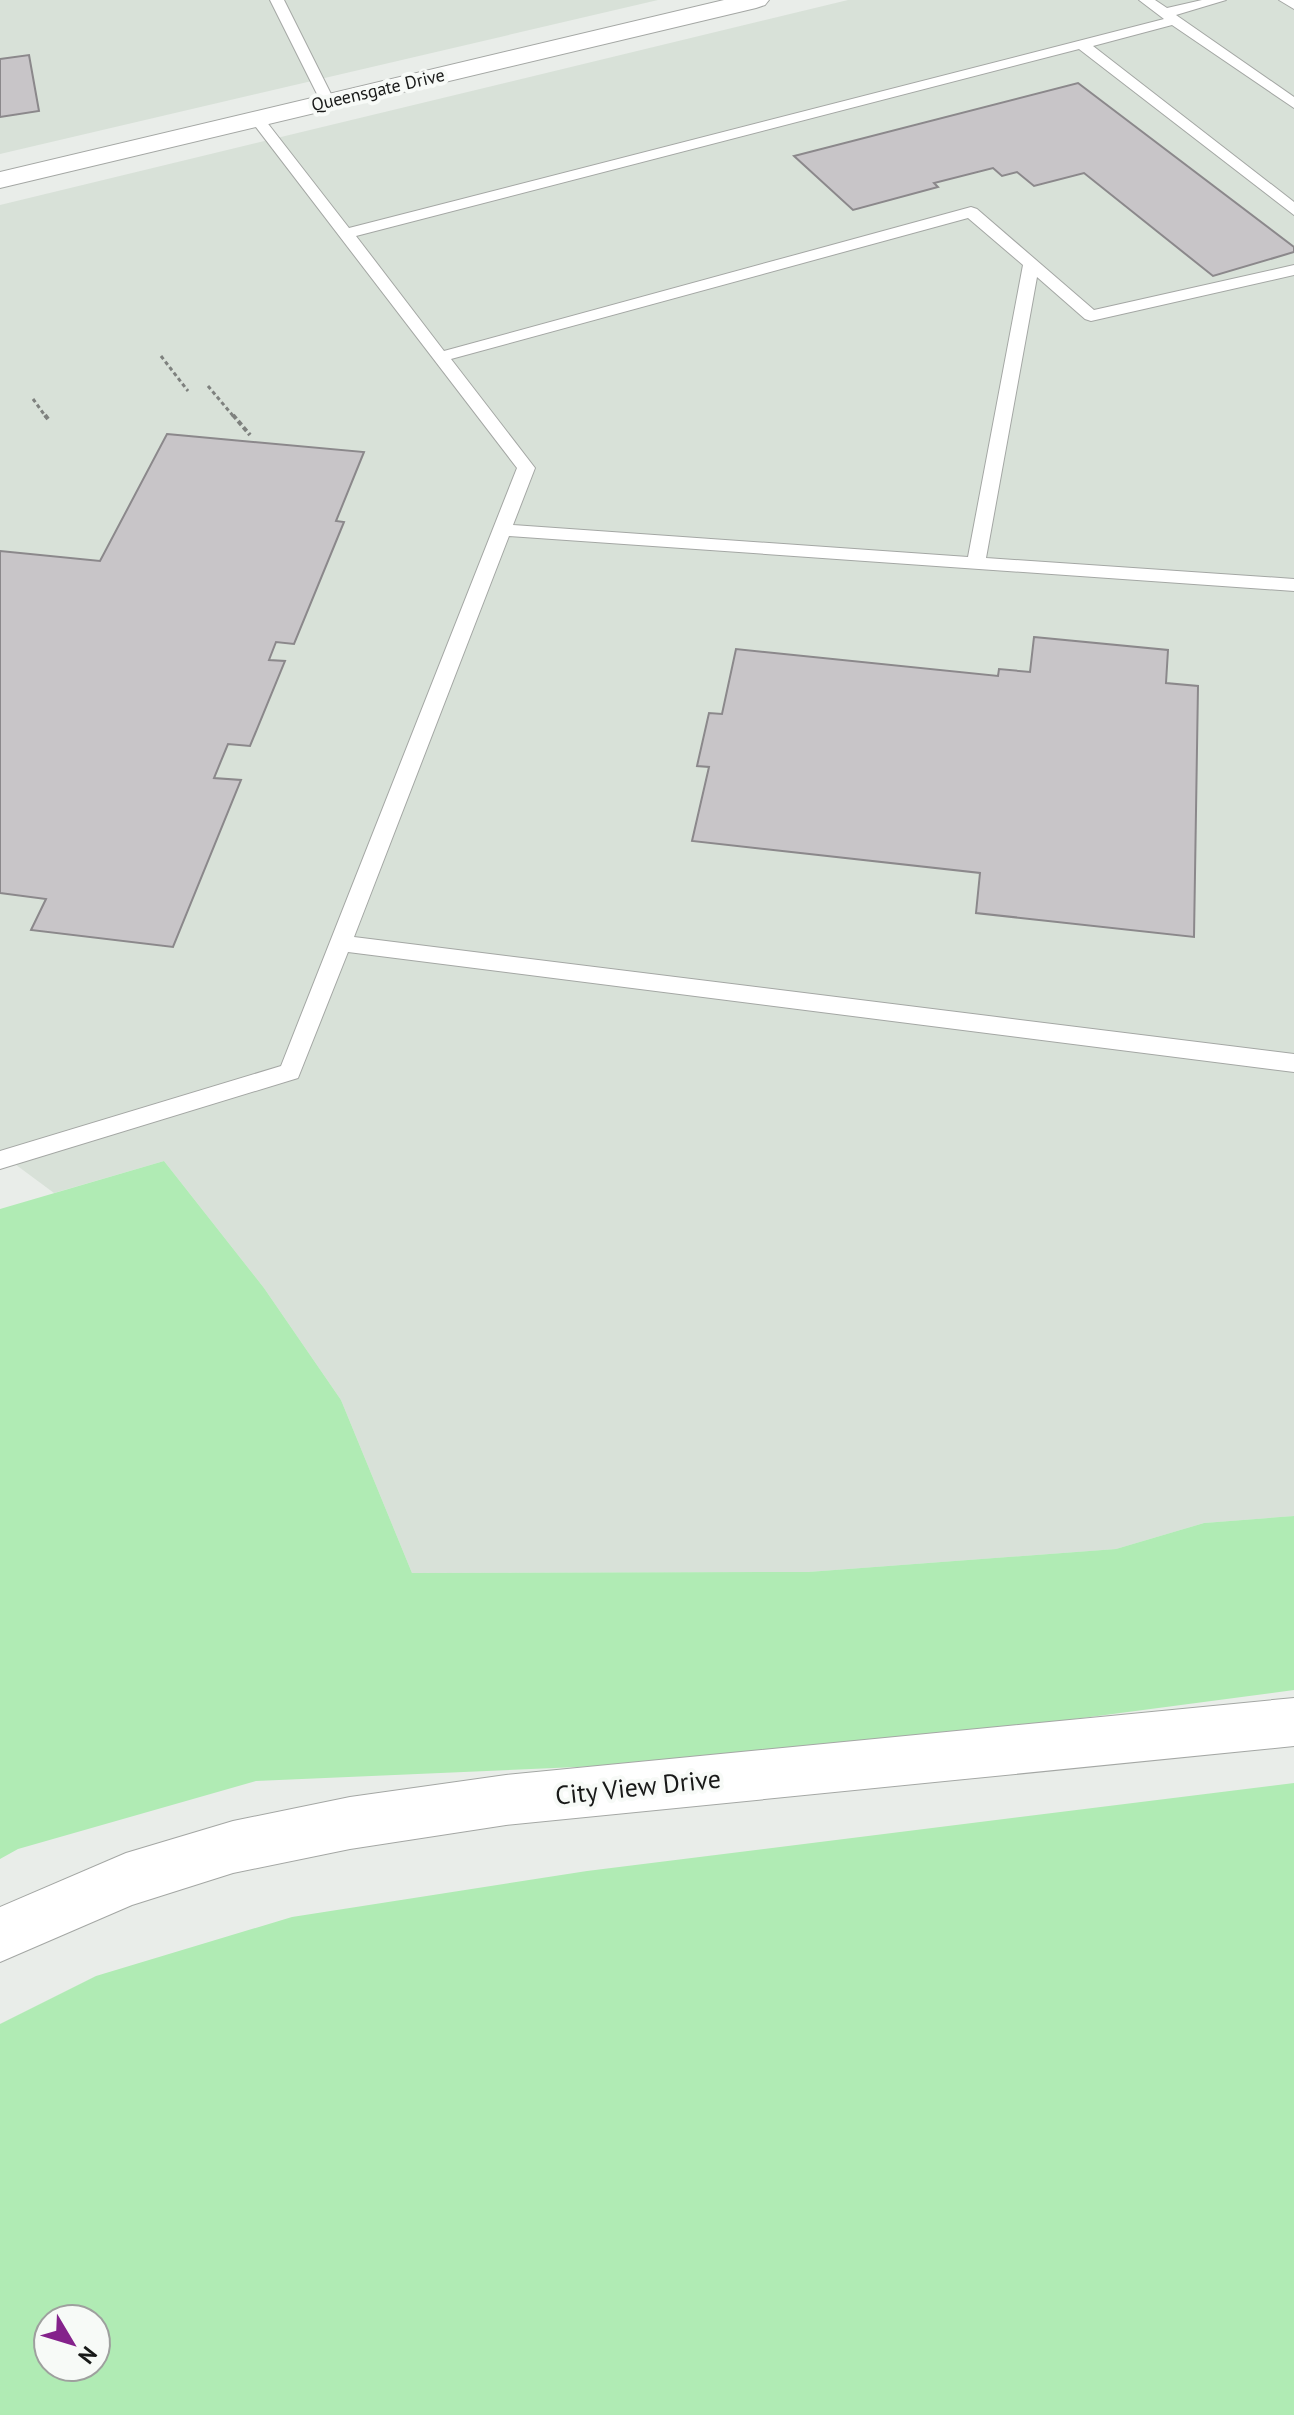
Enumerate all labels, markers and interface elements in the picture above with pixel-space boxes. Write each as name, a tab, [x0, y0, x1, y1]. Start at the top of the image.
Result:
street label: Queensgate Drive	[309, 63, 447, 116]
street label: City View Drive	[554, 1761, 722, 1812]
north arrow	[32, 2303, 112, 2383]
text: N	[72, 2341, 103, 2370]

